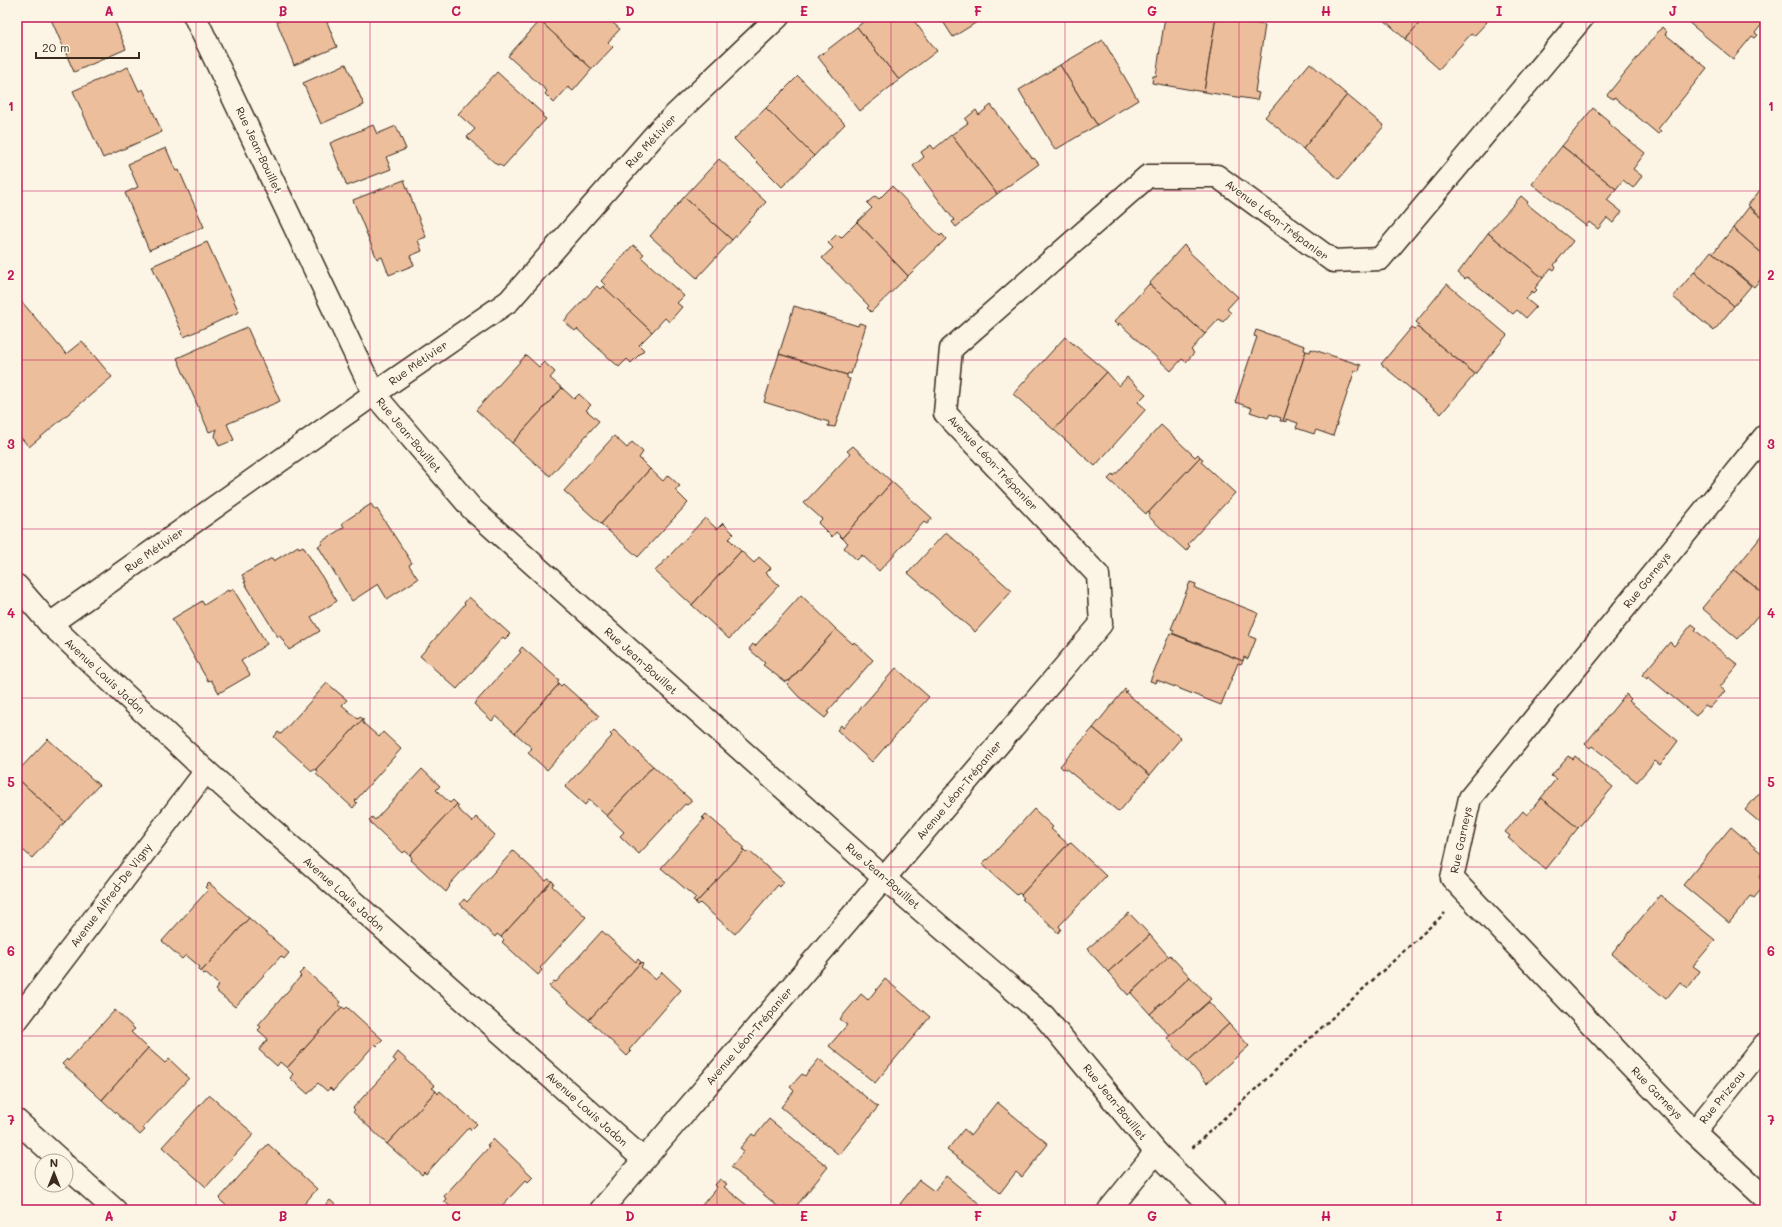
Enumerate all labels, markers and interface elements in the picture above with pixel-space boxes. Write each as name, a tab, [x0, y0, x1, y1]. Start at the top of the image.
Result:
text: A	[104, 2, 114, 19]
text: B	[279, 2, 288, 19]
text: C	[451, 2, 461, 19]
text: D	[625, 2, 635, 19]
text: E	[800, 2, 808, 19]
text: F	[974, 2, 982, 19]
text: G	[1147, 2, 1157, 19]
text: H	[1321, 2, 1331, 19]
text: I	[1496, 2, 1503, 19]
text: J	[1669, 2, 1677, 19]
scale bar	[36, 34, 139, 60]
text: 20 m	[42, 39, 70, 55]
text: 1	[8, 97, 14, 114]
text: 1	[1768, 97, 1774, 114]
street label: Rue Jean-Bouillet	[233, 104, 286, 196]
street label: Rue Métivier	[622, 110, 680, 171]
street label: Avenue Léon-Trépanier	[1223, 176, 1332, 263]
text: 2	[7, 266, 15, 283]
text: 2	[1767, 266, 1775, 283]
street label: Rue Métivier	[385, 337, 450, 388]
street label: Rue Jean-Bouillet	[374, 394, 445, 476]
street label: Avenue Léon-Trépanier	[945, 412, 1042, 514]
text: 3	[7, 435, 15, 452]
text: 3	[1767, 435, 1775, 452]
street label: Rue Métivier	[121, 524, 186, 575]
street label: Rue Garneys	[1619, 549, 1674, 611]
text: 4	[7, 604, 15, 621]
text: 4	[1767, 604, 1775, 621]
street label: Rue Jean-Bouillet	[601, 624, 681, 698]
street label: Avenue Louis Jadon	[62, 634, 149, 717]
street label: Avenue Léon-Trépanier	[913, 737, 1005, 843]
text: 5	[7, 773, 15, 790]
text: 5	[1767, 773, 1775, 790]
street label: Rue Garneys	[1446, 805, 1475, 875]
street label: Avenue Alfred-De Vigny	[66, 839, 155, 950]
street label: Rue Jean-Bouillet	[843, 839, 924, 912]
street label: Avenue Louis Jadon	[300, 853, 388, 934]
text: 6	[7, 942, 15, 959]
text: 6	[1767, 942, 1775, 959]
street label: Avenue Léon-Trépanier	[702, 983, 795, 1088]
street label: Rue Jean-Bouillet	[1080, 1061, 1151, 1143]
street label: Rue Garneys	[1628, 1063, 1686, 1122]
street label: Rue Prizeau	[1695, 1067, 1748, 1127]
street label: Avenue Louis Jadon	[543, 1068, 631, 1149]
text: 7	[7, 1111, 15, 1128]
text: 7	[1767, 1111, 1775, 1128]
north arrow	[34, 1153, 74, 1193]
text: N	[50, 1155, 58, 1170]
text: A	[104, 1207, 114, 1224]
text: B	[279, 1207, 288, 1224]
text: C	[451, 1207, 461, 1224]
text: D	[625, 1207, 635, 1224]
text: E	[800, 1207, 808, 1224]
text: F	[974, 1207, 982, 1224]
text: G	[1147, 1207, 1157, 1224]
text: H	[1321, 1207, 1331, 1224]
text: I	[1496, 1207, 1503, 1224]
text: J	[1669, 1207, 1677, 1224]

